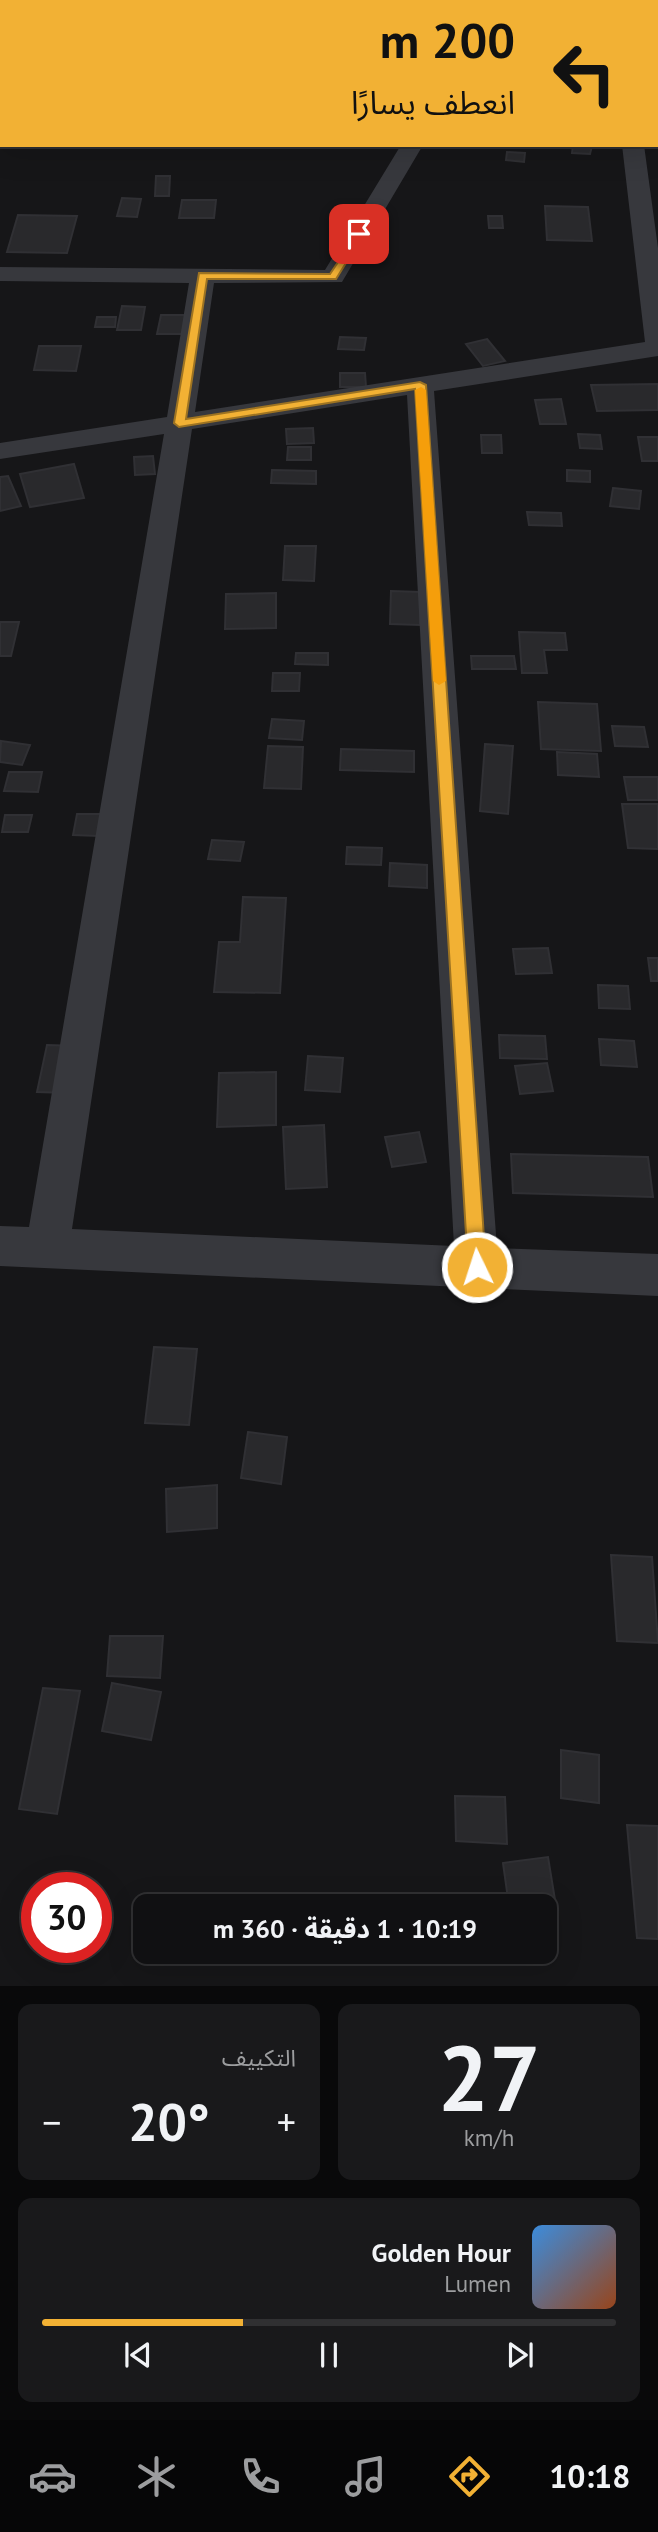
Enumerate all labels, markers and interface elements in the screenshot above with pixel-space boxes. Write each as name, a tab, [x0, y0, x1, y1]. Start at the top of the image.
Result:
text: 200 m	[380, 8, 515, 72]
icon: left	[539, 28, 630, 119]
text: انعطف يسارًا	[351, 81, 515, 123]
pin	[329, 204, 389, 264]
icon: arrive	[340, 215, 378, 253]
position arrow	[440, 1230, 514, 1304]
speed limit sign: 30	[21, 1872, 112, 1963]
text: 10:19 · 1 دقيقة · 360 m	[213, 1912, 477, 1945]
text: 27	[437, 2018, 541, 2136]
text: التكييف	[222, 2043, 296, 2072]
text: 20°	[128, 2088, 210, 2155]
text: −	[42, 2097, 61, 2146]
text: +	[277, 2097, 296, 2146]
text: km/h	[464, 2123, 514, 2152]
text: Golden Hour	[372, 2236, 511, 2269]
text: Lumen	[444, 2269, 511, 2298]
icon: previous	[119, 2336, 157, 2374]
icon: pause	[310, 2336, 348, 2374]
icon: next	[501, 2336, 539, 2374]
icon: car	[28, 2452, 77, 2501]
icon: climate	[132, 2452, 181, 2501]
icon: phone	[236, 2452, 285, 2501]
icon: music	[341, 2452, 390, 2501]
icon: directions	[445, 2452, 494, 2501]
text: 10:18	[549, 2455, 630, 2497]

